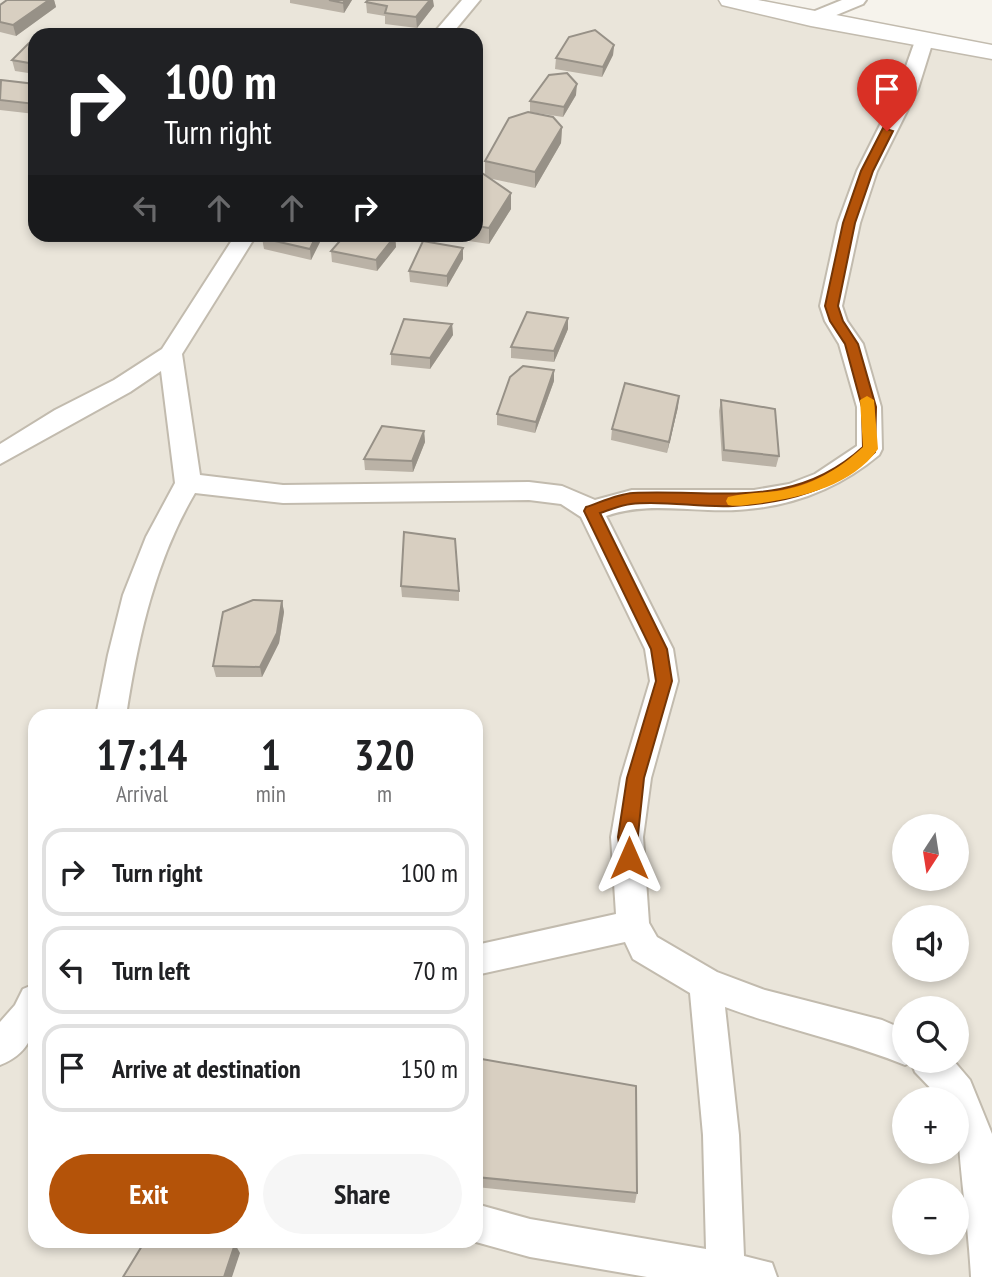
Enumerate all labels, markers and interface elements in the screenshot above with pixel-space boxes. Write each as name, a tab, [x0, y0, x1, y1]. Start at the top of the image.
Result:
text: 100 m	[164, 49, 277, 113]
icon: right	[49, 56, 140, 147]
pin	[857, 59, 917, 131]
icon: arrive	[868, 70, 906, 108]
text: Turn right	[164, 111, 272, 153]
icon: left	[127, 189, 165, 227]
icon: ahead	[200, 189, 238, 227]
icon: ahead	[273, 189, 311, 227]
icon: right	[346, 189, 384, 227]
text: 17:14	[96, 727, 187, 782]
text: 1	[261, 727, 281, 782]
text: 320	[354, 727, 415, 782]
text: Arrival	[116, 779, 168, 808]
text: min	[256, 779, 286, 808]
text: m	[377, 779, 392, 808]
north arrow	[892, 814, 970, 891]
map controls	[892, 814, 969, 1255]
position arrow	[592, 821, 666, 895]
icon: right	[53, 853, 91, 891]
text: Turn right	[112, 856, 203, 889]
text: 100 m	[400, 856, 458, 889]
button: sound	[892, 905, 969, 982]
icon: left	[53, 951, 91, 989]
text: Turn left	[112, 954, 190, 987]
text: 70 m	[412, 954, 458, 987]
button: search	[892, 996, 969, 1073]
icon: arrive	[53, 1049, 91, 1087]
text: Arrive at destination	[112, 1052, 301, 1085]
text: 150 m	[400, 1052, 458, 1085]
button: +	[892, 1087, 969, 1164]
button: Exit	[49, 1154, 249, 1234]
button: Share	[263, 1154, 462, 1234]
button: −	[892, 1178, 969, 1255]

